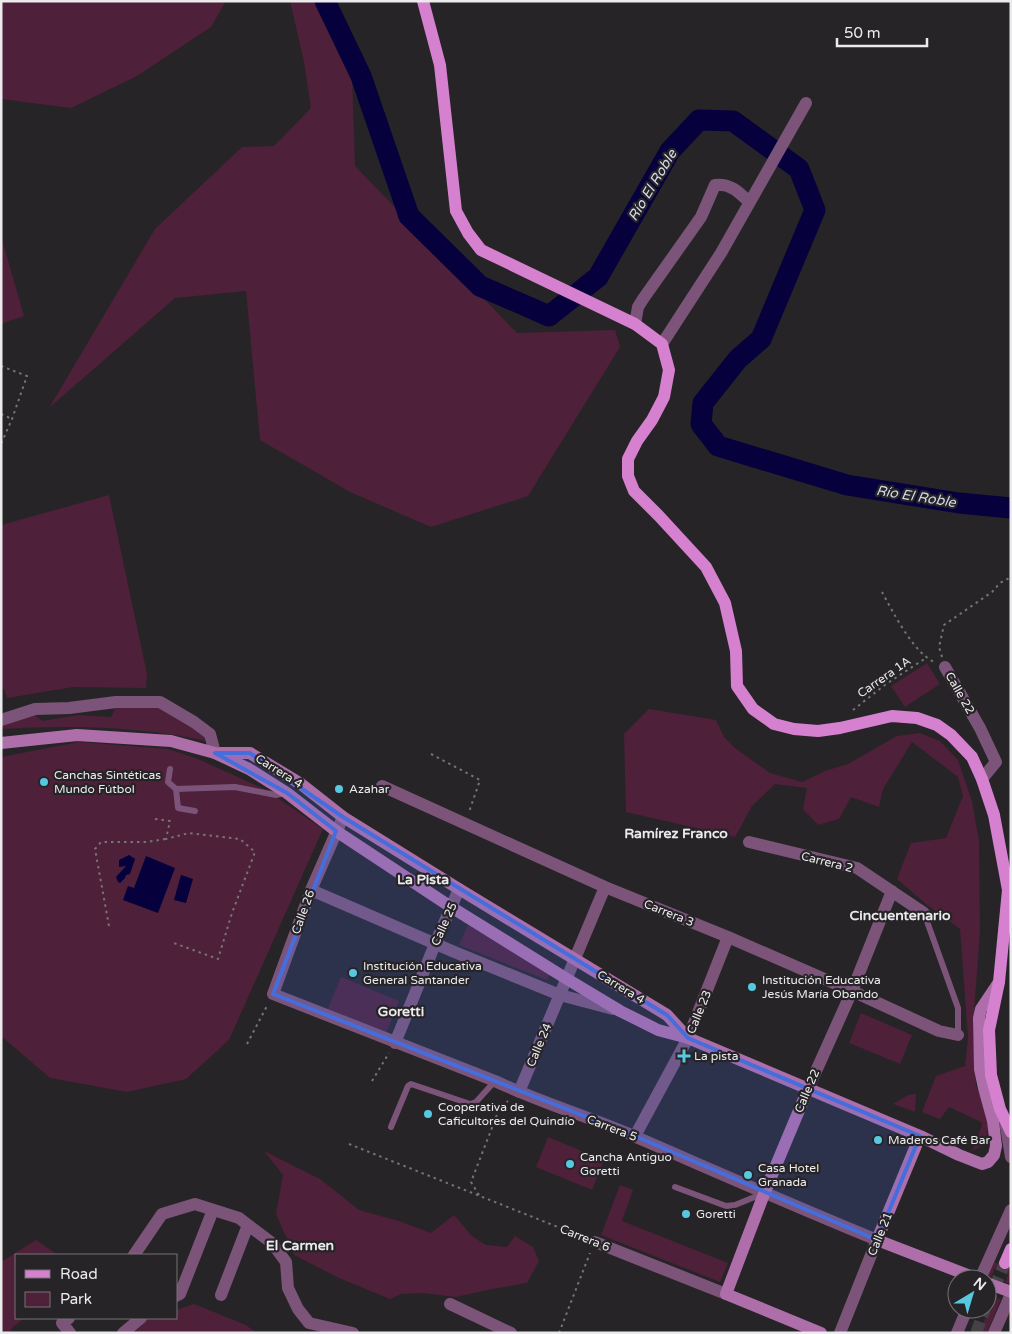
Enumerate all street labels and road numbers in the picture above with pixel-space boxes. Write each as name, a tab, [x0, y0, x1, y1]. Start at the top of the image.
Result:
street label: Carrera 1A	[855, 654, 913, 700]
street label: Calle 22	[942, 670, 978, 716]
street label: Carrera 4	[253, 751, 306, 791]
street label: Carrera 2	[800, 849, 854, 875]
street label: Calle 26	[289, 888, 317, 936]
street label: Carrera 3	[642, 897, 696, 929]
street label: Calle 25	[428, 900, 460, 948]
street label: Carrera 4	[595, 967, 648, 1007]
street label: Calle 23	[684, 988, 714, 1036]
street label: Calle 24	[524, 1021, 555, 1069]
street label: Calle 22	[792, 1067, 822, 1115]
street label: Carrera 5	[585, 1112, 639, 1144]
street label: Calle 21	[865, 1210, 895, 1258]
street label: Carrera 6	[558, 1222, 612, 1254]

